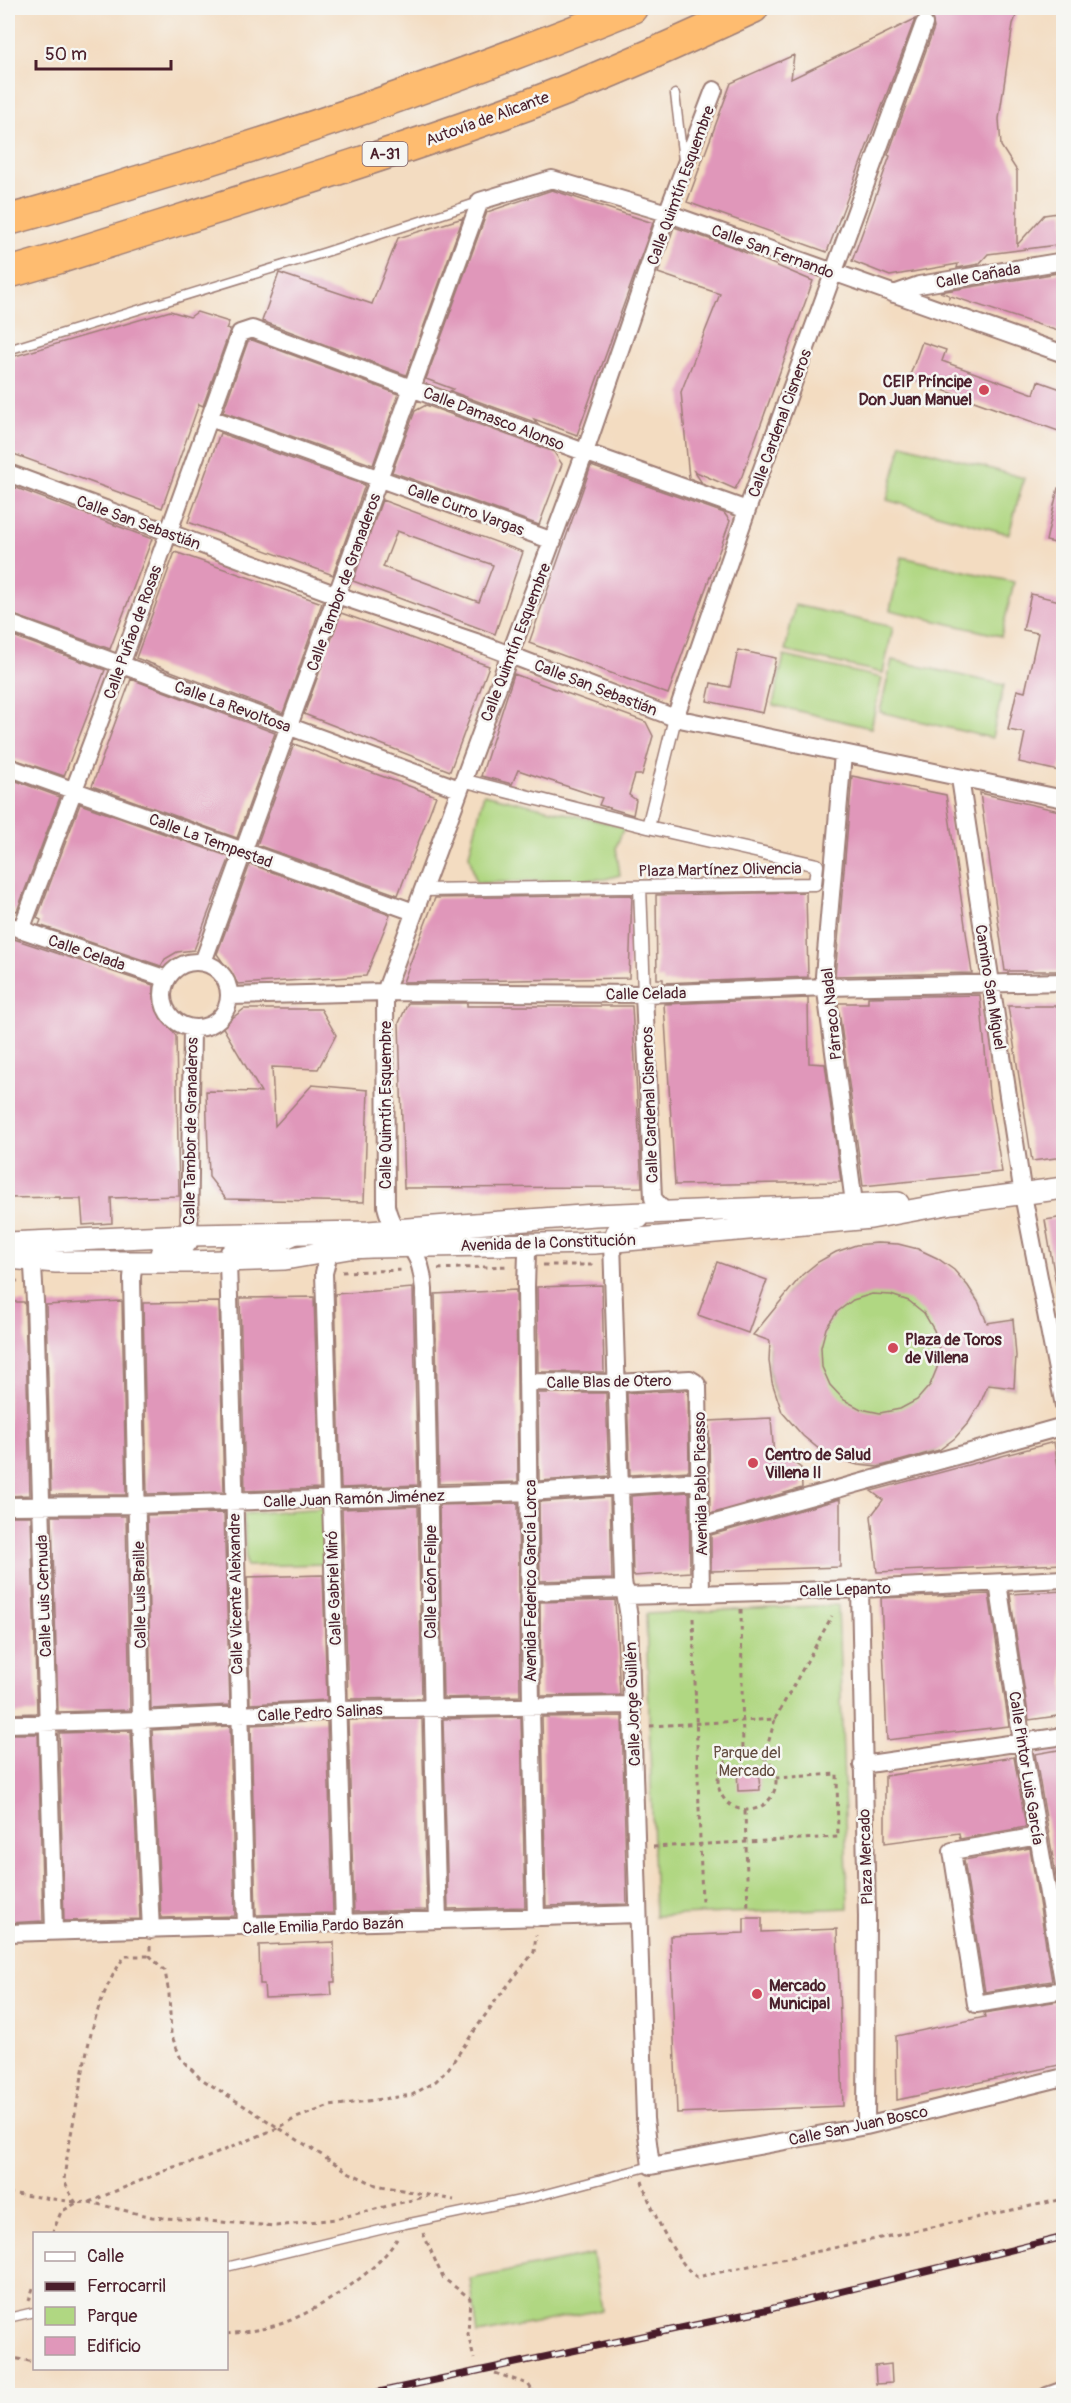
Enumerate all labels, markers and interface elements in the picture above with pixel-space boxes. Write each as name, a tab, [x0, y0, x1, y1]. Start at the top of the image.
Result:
scale bar	[36, 33, 171, 71]
text: 50 m	[45, 43, 87, 66]
street label: Autovía de Alicante	[423, 87, 552, 151]
street label: Calle Quimtín Esquembre	[643, 103, 719, 268]
road number: A-31	[362, 142, 408, 166]
street label: Calle San Fernando	[709, 220, 837, 284]
street label: Calle Cañada	[934, 259, 1022, 293]
street label: Calle Cardenal Cisneros	[744, 346, 816, 500]
place label: CEIP Príncipe Don Juan Manuel	[859, 372, 973, 410]
street label: Calle Damasco Alonso	[420, 383, 568, 455]
marker: CEIP Príncipe Don Juan Manuel	[977, 383, 991, 397]
street label: Calle Curro Vargas	[405, 480, 527, 540]
street label: Calle San Sebastián	[74, 491, 203, 555]
street label: Calle Tambor de Granaderos	[302, 491, 385, 674]
street label: Calle Quimtín Esquembre	[476, 560, 555, 725]
street label: Calle Puñao de Rosas	[99, 563, 166, 702]
street label: Calle San Sebastián	[531, 655, 660, 721]
street label: Calle La Revoltosa	[172, 677, 294, 737]
street label: Calle La Tempestad	[146, 809, 275, 873]
street label: Plaza Martínez Olivencia	[638, 859, 802, 881]
street label: Camino San Miguel	[970, 923, 1010, 1051]
street label: Calle Celada	[45, 930, 128, 976]
street label: Párraco Nadal	[817, 967, 847, 1061]
street label: Calle Celada	[606, 983, 686, 1005]
street label: Calle Quimtín Esquembre	[376, 1021, 396, 1189]
street label: Calle Cardenal Cisneros	[637, 1027, 663, 1183]
street label: Calle Tambor de Granaderos	[179, 1037, 203, 1225]
street label: Avenida de la Constitución	[460, 1230, 636, 1256]
place label: Plaza de Toros de Villena	[905, 1330, 1002, 1368]
marker: Plaza de Toros de Villena	[886, 1341, 900, 1355]
street label: Calle Blas de Otero	[546, 1371, 672, 1393]
street label: Avenida Pablo Picasso	[690, 1411, 712, 1556]
place label: Centro de Salud Villena II	[765, 1445, 871, 1483]
marker: Centro de Salud Villena II	[746, 1456, 760, 1470]
street label: Avenida Federico García Lorca	[521, 1480, 541, 1682]
street label: Calle Juan Ramón Jiménez	[263, 1486, 445, 1512]
street label: Calle Vicente Aleixandre	[225, 1513, 247, 1675]
street label: Calle León Felipe	[421, 1525, 441, 1639]
street label: Calle Gabriel Miró	[322, 1530, 346, 1646]
street label: Calle Luis Cernuda	[32, 1534, 56, 1658]
street label: Calle Luis Braille	[129, 1541, 151, 1649]
street label: Calle Lepanto	[799, 1578, 892, 1602]
street label: Calle Jorge Guillén	[621, 1641, 645, 1766]
street label: Calle Pintor Luis García	[1004, 1690, 1048, 1846]
street label: Calle Pedro Salinas	[257, 1700, 383, 1726]
park label: Parque del Mercado	[713, 1743, 781, 1781]
street label: Plaza Mercado	[854, 1808, 878, 1905]
street label: Calle Emilia Pardo Bazán	[242, 1913, 404, 1939]
place label: Mercado Municipal	[769, 1976, 830, 2014]
marker: Mercado Municipal	[750, 1987, 764, 2001]
street label: Calle San Juan Bosco	[787, 2101, 930, 2151]
legend	[33, 2232, 228, 2370]
text: Calle	[87, 2245, 124, 2268]
text: Ferrocarril	[87, 2275, 166, 2298]
text: Parque	[87, 2305, 137, 2328]
text: Edificio	[87, 2335, 141, 2358]

